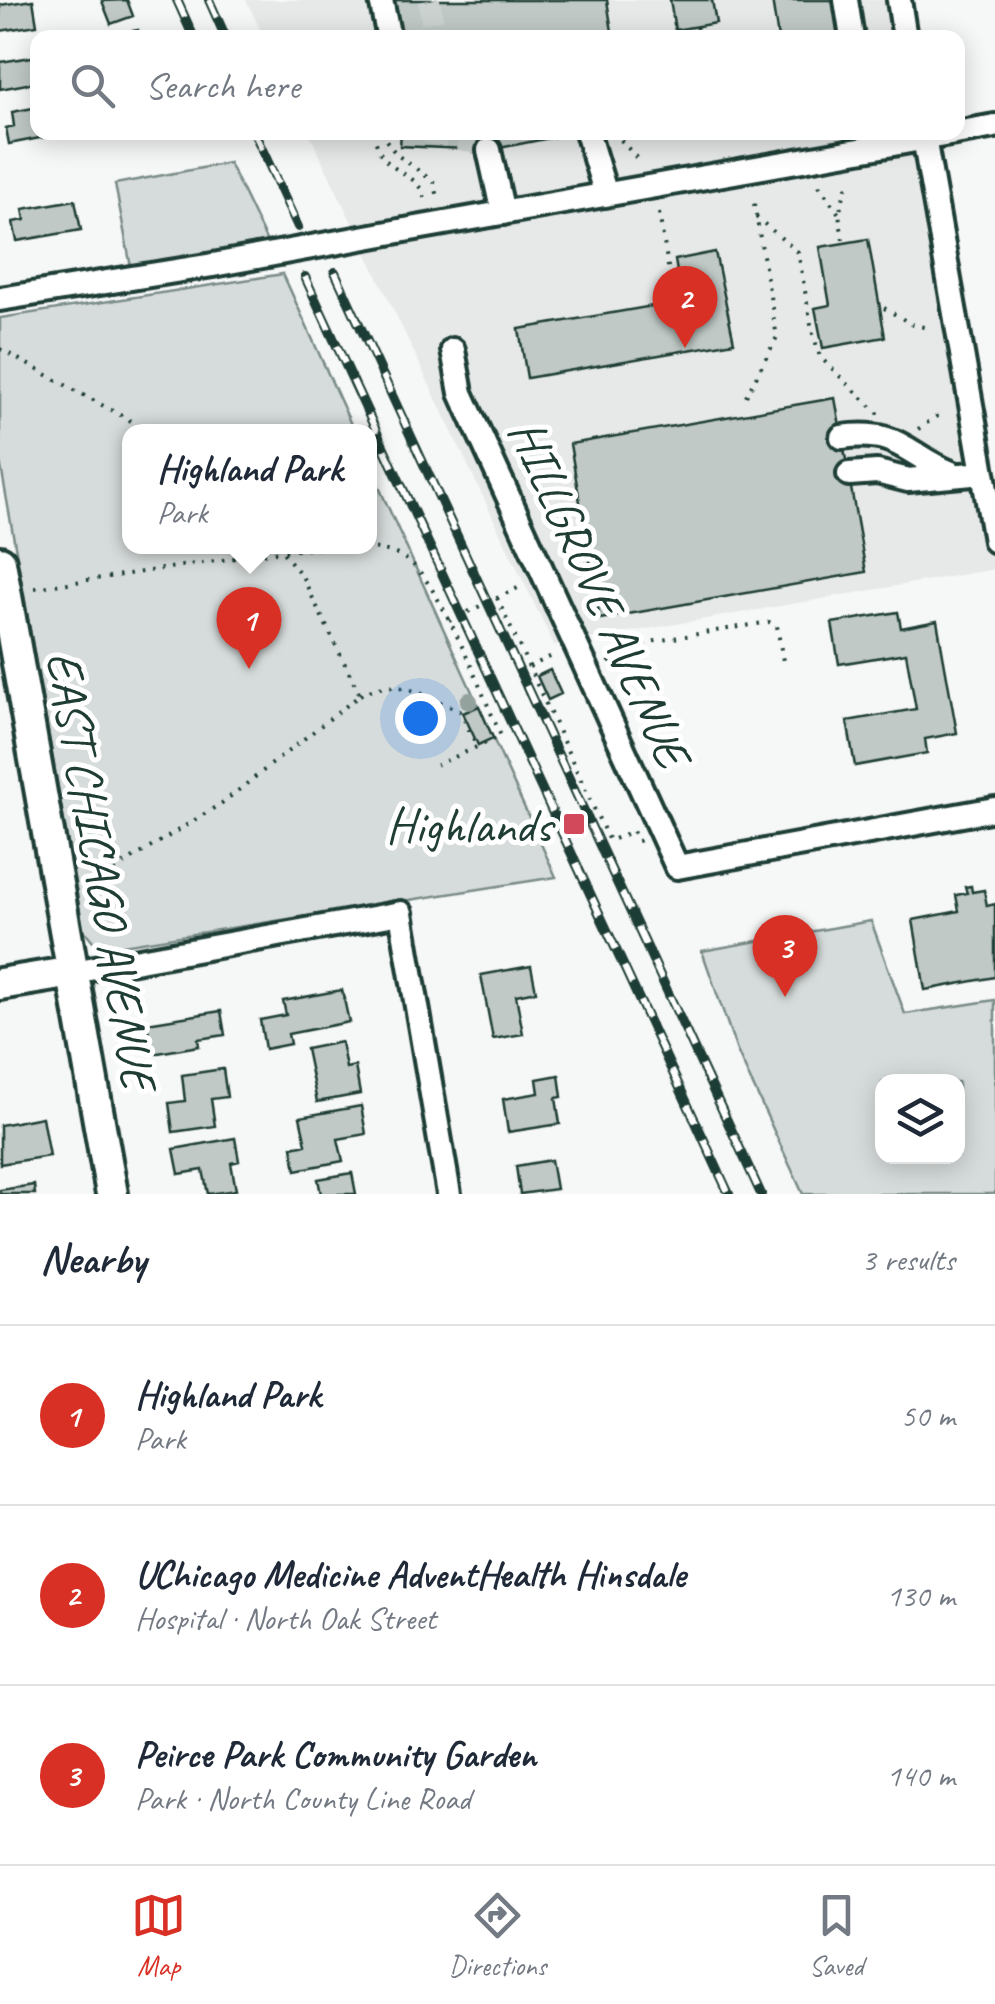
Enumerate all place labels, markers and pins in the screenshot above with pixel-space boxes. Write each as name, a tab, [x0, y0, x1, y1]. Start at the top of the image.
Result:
pin: 2	[652, 266, 718, 348]
pin: 1	[216, 586, 282, 669]
place label: Highlands	[386, 794, 556, 857]
marker: Highlands	[561, 811, 587, 837]
pin: 3	[752, 914, 818, 997]

